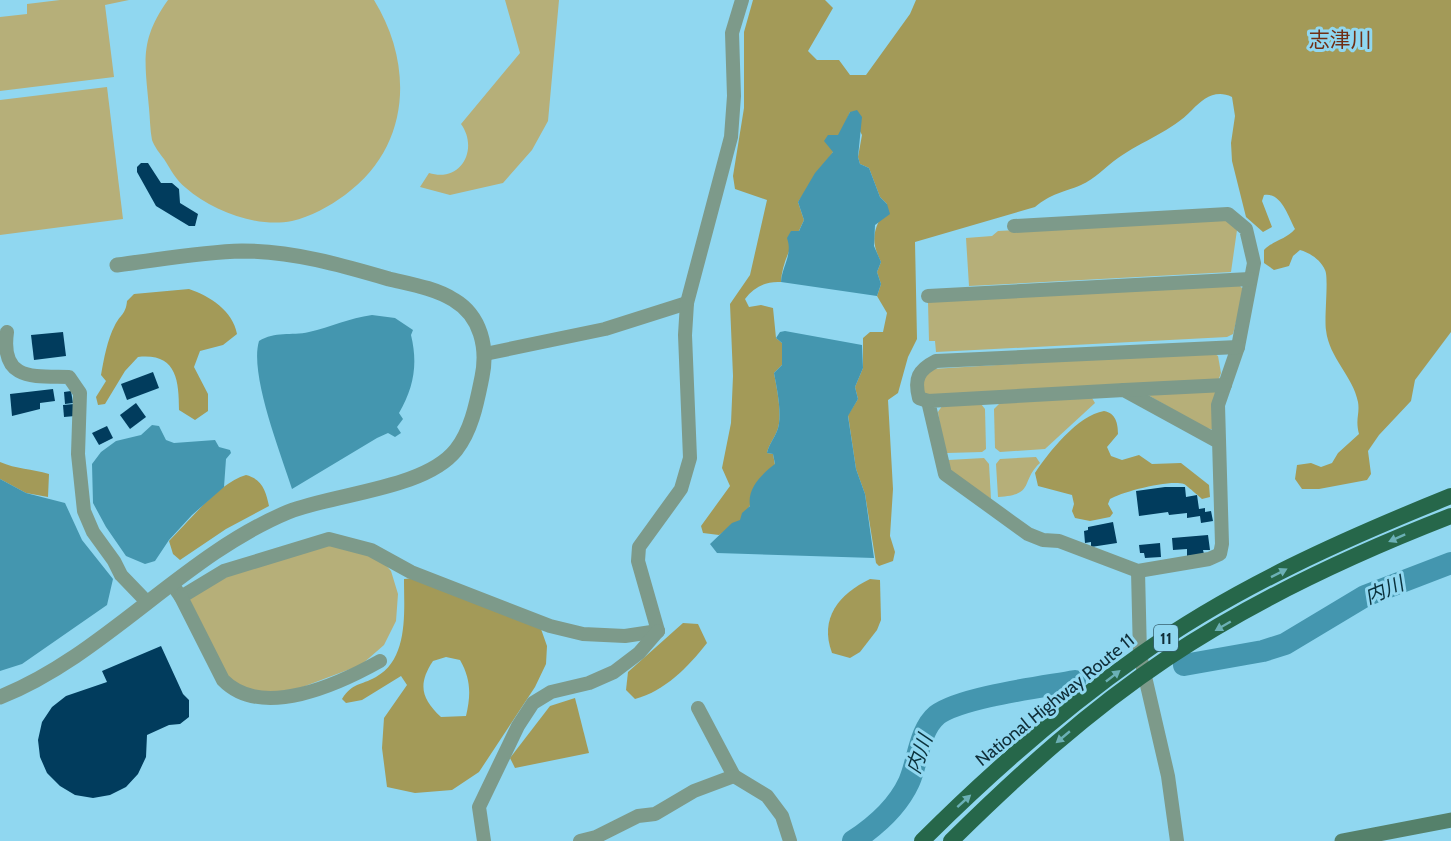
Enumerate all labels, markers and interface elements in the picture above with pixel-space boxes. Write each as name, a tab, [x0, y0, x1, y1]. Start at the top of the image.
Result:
district label: 志津川	[1309, 27, 1372, 52]
one-way arrow	[1388, 533, 1405, 542]
one-way arrow	[1270, 569, 1288, 579]
water label: 内川	[1361, 570, 1409, 609]
one-way arrow	[1214, 621, 1231, 631]
road number: 11	[1154, 625, 1178, 651]
street label: National Highway Route 11	[971, 629, 1139, 771]
one-way arrow	[1106, 670, 1121, 682]
water label: 内川	[901, 729, 938, 777]
one-way arrow	[1056, 730, 1071, 743]
one-way arrow	[956, 795, 971, 808]

